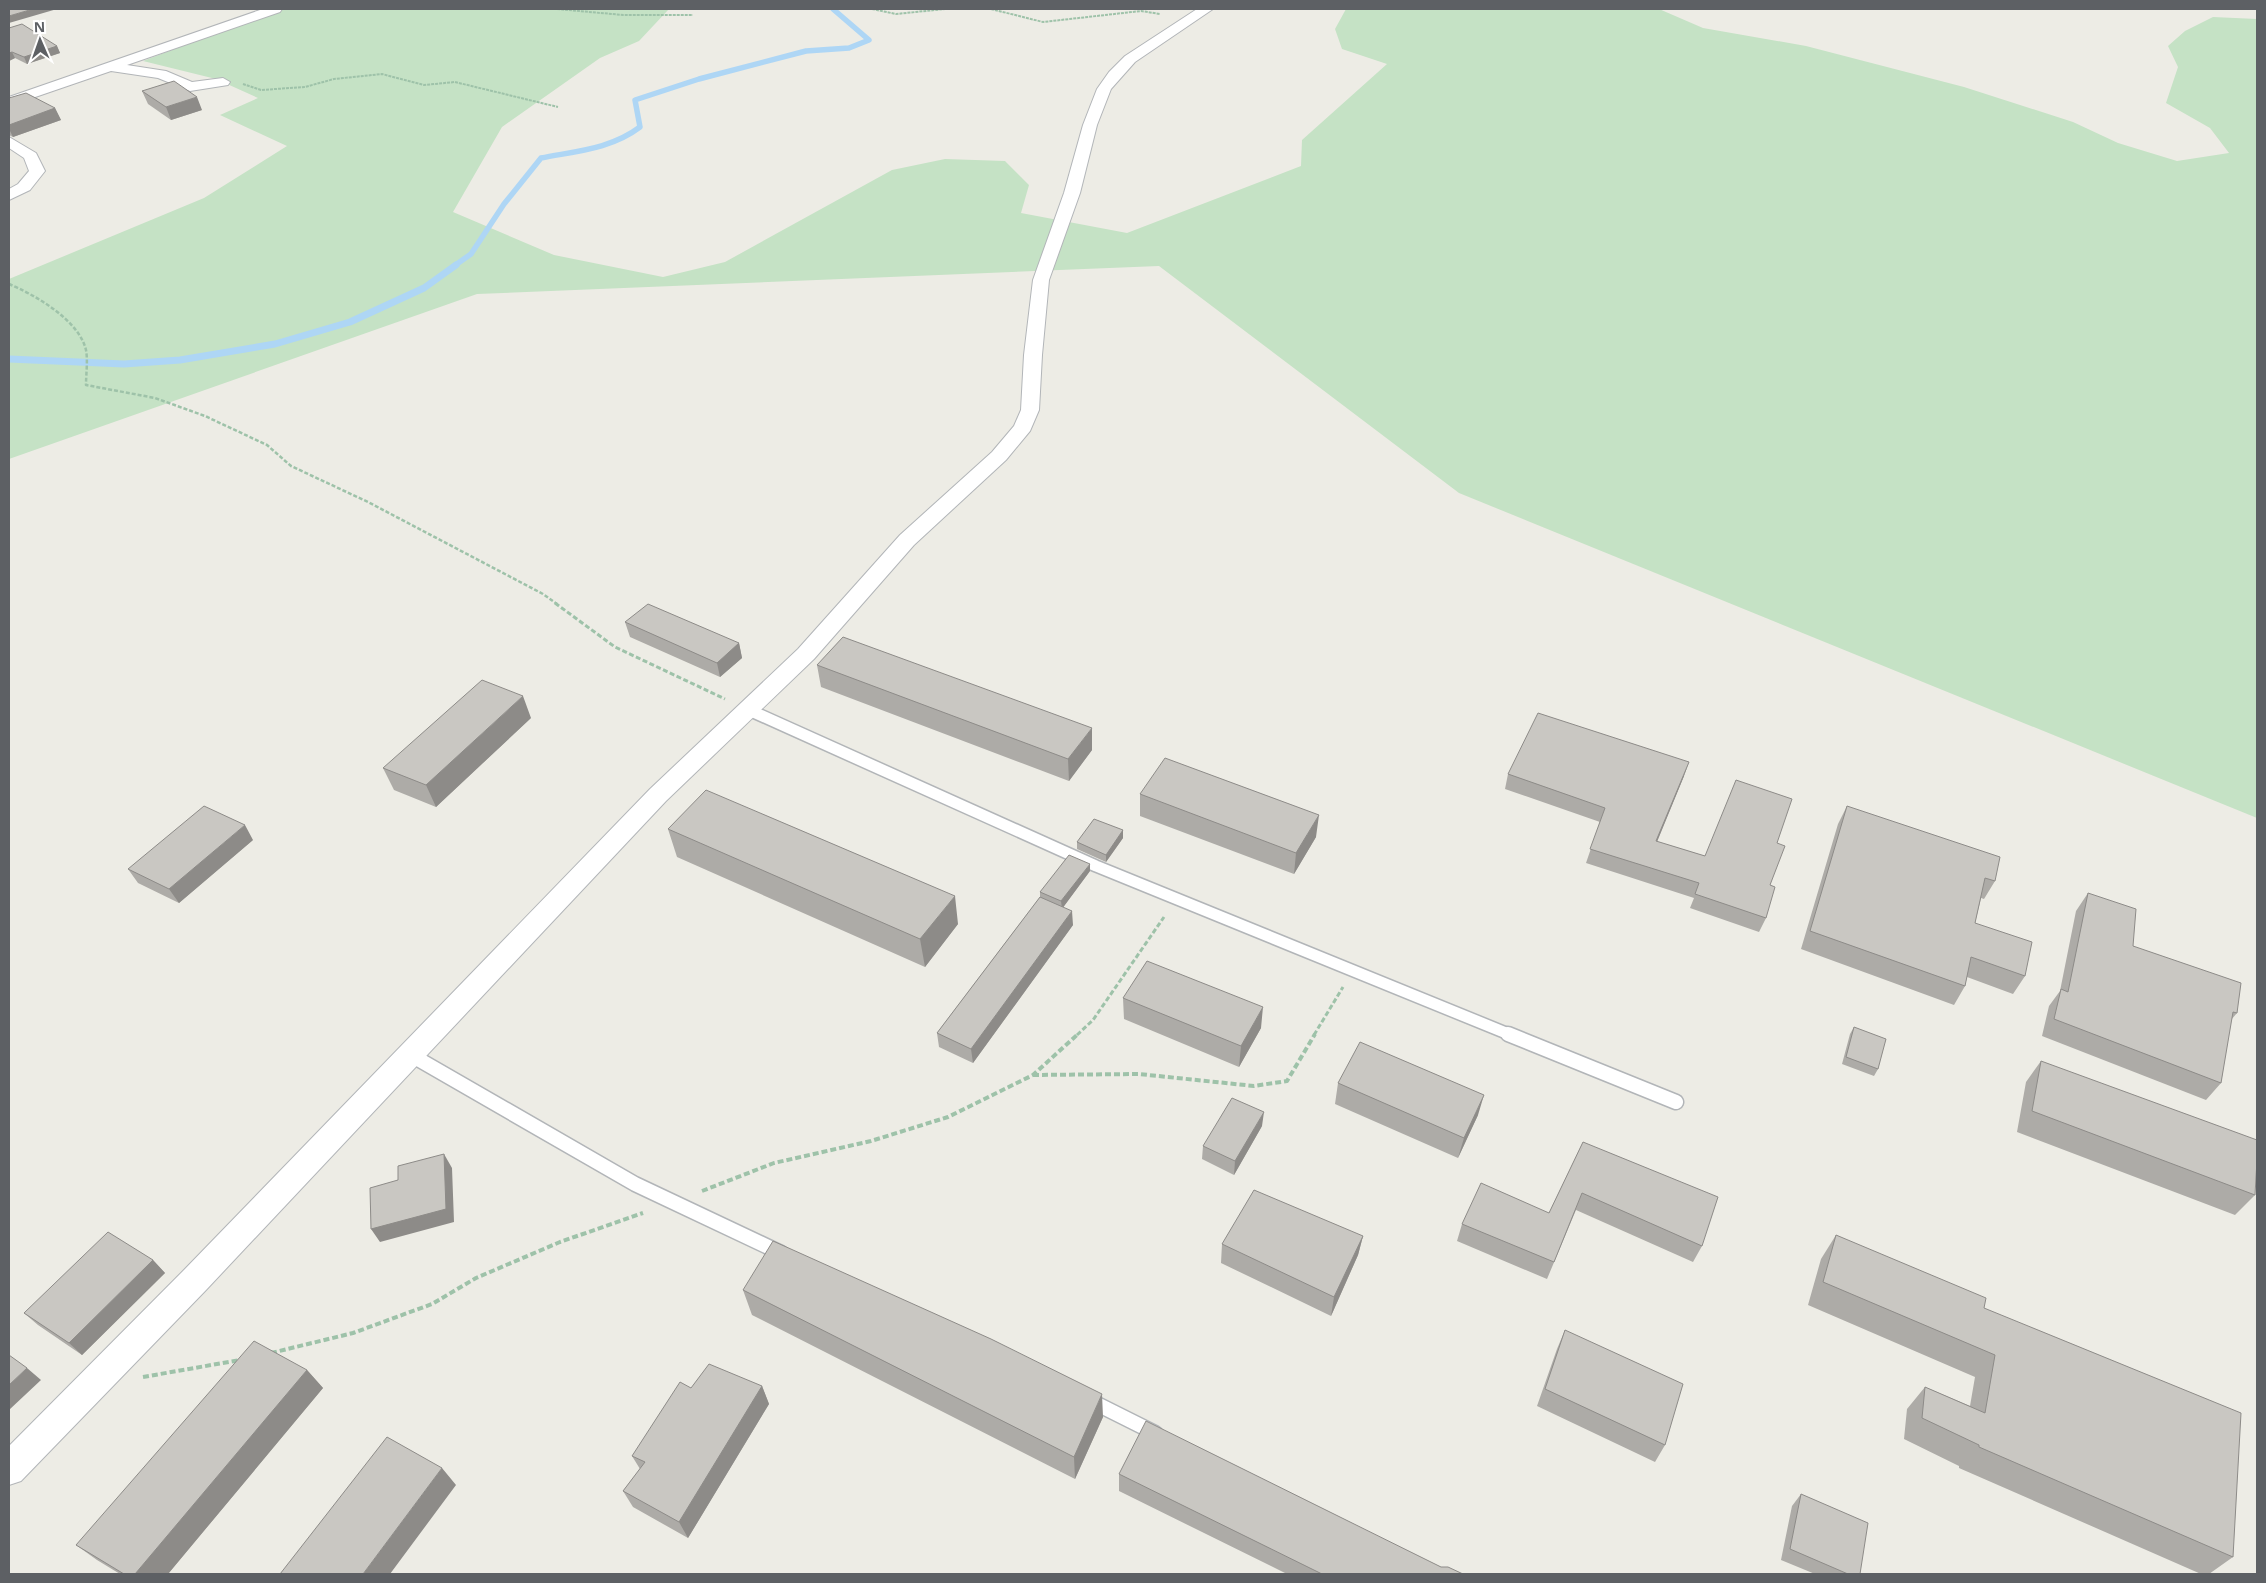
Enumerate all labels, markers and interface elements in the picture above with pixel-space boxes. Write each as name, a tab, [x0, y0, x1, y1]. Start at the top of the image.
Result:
north arrow	[15, 15, 65, 65]
text: N	[34, 17, 46, 36]

